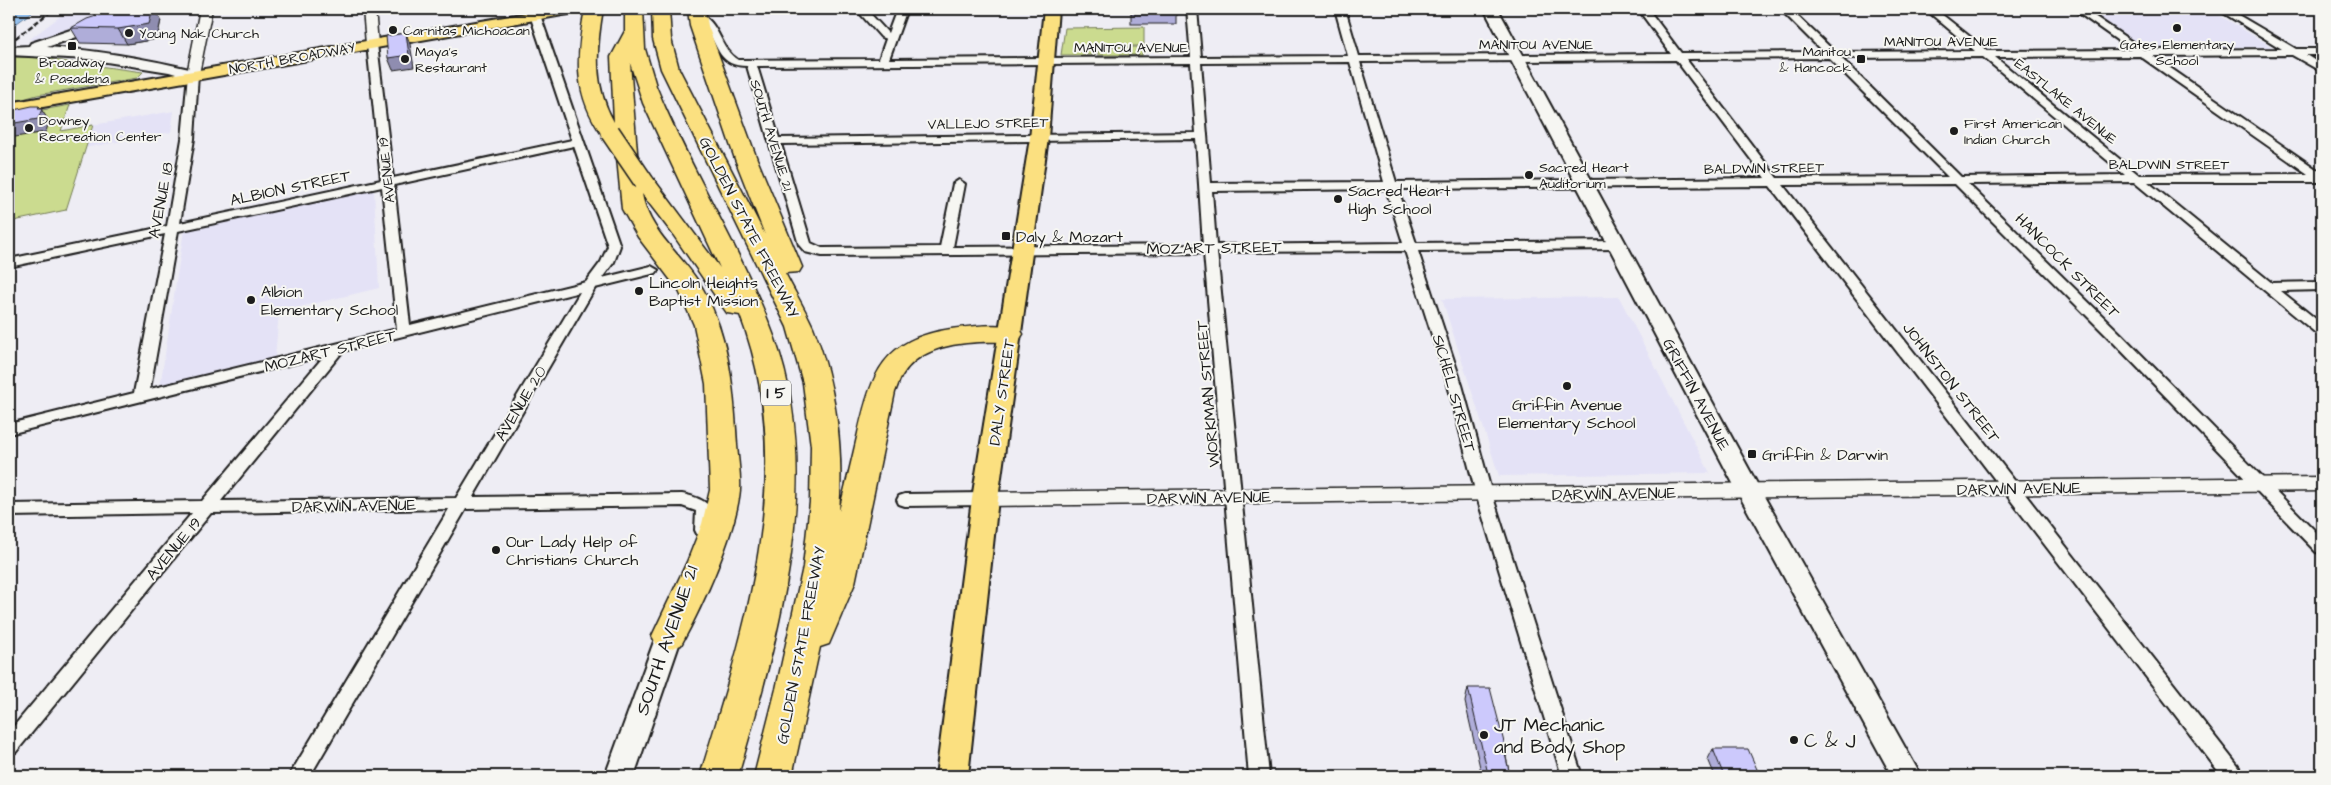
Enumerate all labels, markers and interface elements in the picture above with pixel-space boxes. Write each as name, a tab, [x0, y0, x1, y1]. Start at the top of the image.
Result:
place label: Carnitas Michoacan	[403, 21, 530, 41]
marker: Gates Elementary School	[2171, 22, 2183, 34]
place label: Young Nak Church	[139, 24, 259, 44]
marker: Carnitas Michoacan	[387, 24, 399, 36]
marker: Young Nak Church	[123, 27, 135, 39]
street label: MANITOU AVENUE	[1884, 32, 1999, 52]
street label: MANITOU AVENUE	[1479, 35, 1594, 55]
place label: Gates Elementary School	[2120, 35, 2235, 71]
street label: NORTH BROADWAY	[227, 38, 357, 80]
street label: MANITOU AVENUE	[1074, 38, 1189, 58]
marker: Broadway & Pasadena	[66, 40, 78, 52]
place label: Maya's Restaurant	[415, 42, 487, 78]
place label: Manitou & Hancock	[1779, 42, 1851, 78]
place label: Broadway & Pasadena	[35, 53, 109, 89]
marker: Maya's Restaurant	[399, 53, 411, 65]
marker: Manitou & Hancock	[1855, 53, 1867, 65]
street label: EASTLAKE AVENUE	[2010, 54, 2122, 150]
street label: SOUTH AVENUE 21	[745, 77, 798, 194]
place label: Downey Recreation Center	[39, 111, 162, 147]
street label: VALLEJO STREET	[927, 113, 1049, 135]
place label: First American Indian Church	[1964, 114, 2062, 150]
marker: Downey Recreation Center	[23, 122, 35, 134]
marker: First American Indian Church	[1948, 125, 1960, 137]
street label: GOLDEN STATE FREEWAY	[694, 133, 805, 322]
street label: AVENUE 19	[374, 136, 400, 204]
street label: BALDWIN STREET	[2109, 155, 2229, 175]
place label: Sacred Heart Auditorium	[1539, 158, 1629, 194]
street label: BALDWIN STREET	[1704, 158, 1825, 180]
street label: AVENUE 18	[143, 160, 179, 240]
street label: ALBION STREET	[228, 164, 353, 212]
marker: Sacred Heart Auditorium	[1523, 169, 1535, 181]
place label: Sacred Heart High School	[1348, 180, 1451, 221]
marker: Sacred Heart High School	[1332, 193, 1344, 205]
street label: HANCOCK STREET	[2010, 208, 2125, 323]
place label: Daly & Mozart	[1016, 226, 1123, 249]
marker: Daly & Mozart	[1000, 230, 1012, 242]
street label: MOZART STREET	[1146, 236, 1282, 260]
place label: Lincoln Heights Baptist Mission	[649, 272, 758, 312]
place label: Albion Elementary School	[261, 281, 398, 322]
marker: Lincoln Heights Baptist Mission	[633, 285, 645, 297]
marker: Albion Elementary School	[245, 294, 257, 306]
street label: JOHNSTON STREET	[1897, 318, 2005, 447]
street label: WORKMAN STREET	[1191, 320, 1225, 468]
street label: MOZART STREET	[262, 324, 398, 378]
street label: SICHEL STREET	[1427, 332, 1481, 455]
street label: GRIFFIN AVENUE	[1657, 334, 1735, 455]
street label: DALY STREET	[984, 337, 1020, 447]
street label: AVENUE 20	[490, 362, 552, 445]
road number: I 5	[761, 380, 791, 406]
marker: Griffin Avenue Elementary School	[1561, 380, 1573, 392]
place label: Griffin Avenue Elementary School	[1498, 394, 1636, 435]
place label: Griffin & Darwin	[1762, 444, 1888, 466]
marker: Griffin & Darwin	[1746, 448, 1758, 460]
street label: DARWIN AVENUE	[1957, 477, 2082, 501]
street label: DARWIN AVENUE	[1552, 482, 1677, 506]
street label: DARWIN AVENUE	[1147, 486, 1272, 510]
street label: DARWIN AVENUE	[292, 494, 417, 518]
street label: AVENUE 19	[141, 513, 207, 585]
place label: Our Lady Help of Christians Church	[506, 531, 638, 571]
marker: Our Lady Help of Christians Church	[490, 544, 502, 556]
street label: GOLDEN STATE FREEWAY	[771, 544, 831, 746]
street label: SOUTH AVENUE 21	[629, 562, 706, 719]
place label: JT Mechanic and Body Shop	[1494, 712, 1626, 762]
place label: C & J	[1804, 728, 1855, 755]
marker: JT Mechanic and Body Shop	[1478, 729, 1490, 741]
marker: C & J	[1788, 734, 1800, 746]

